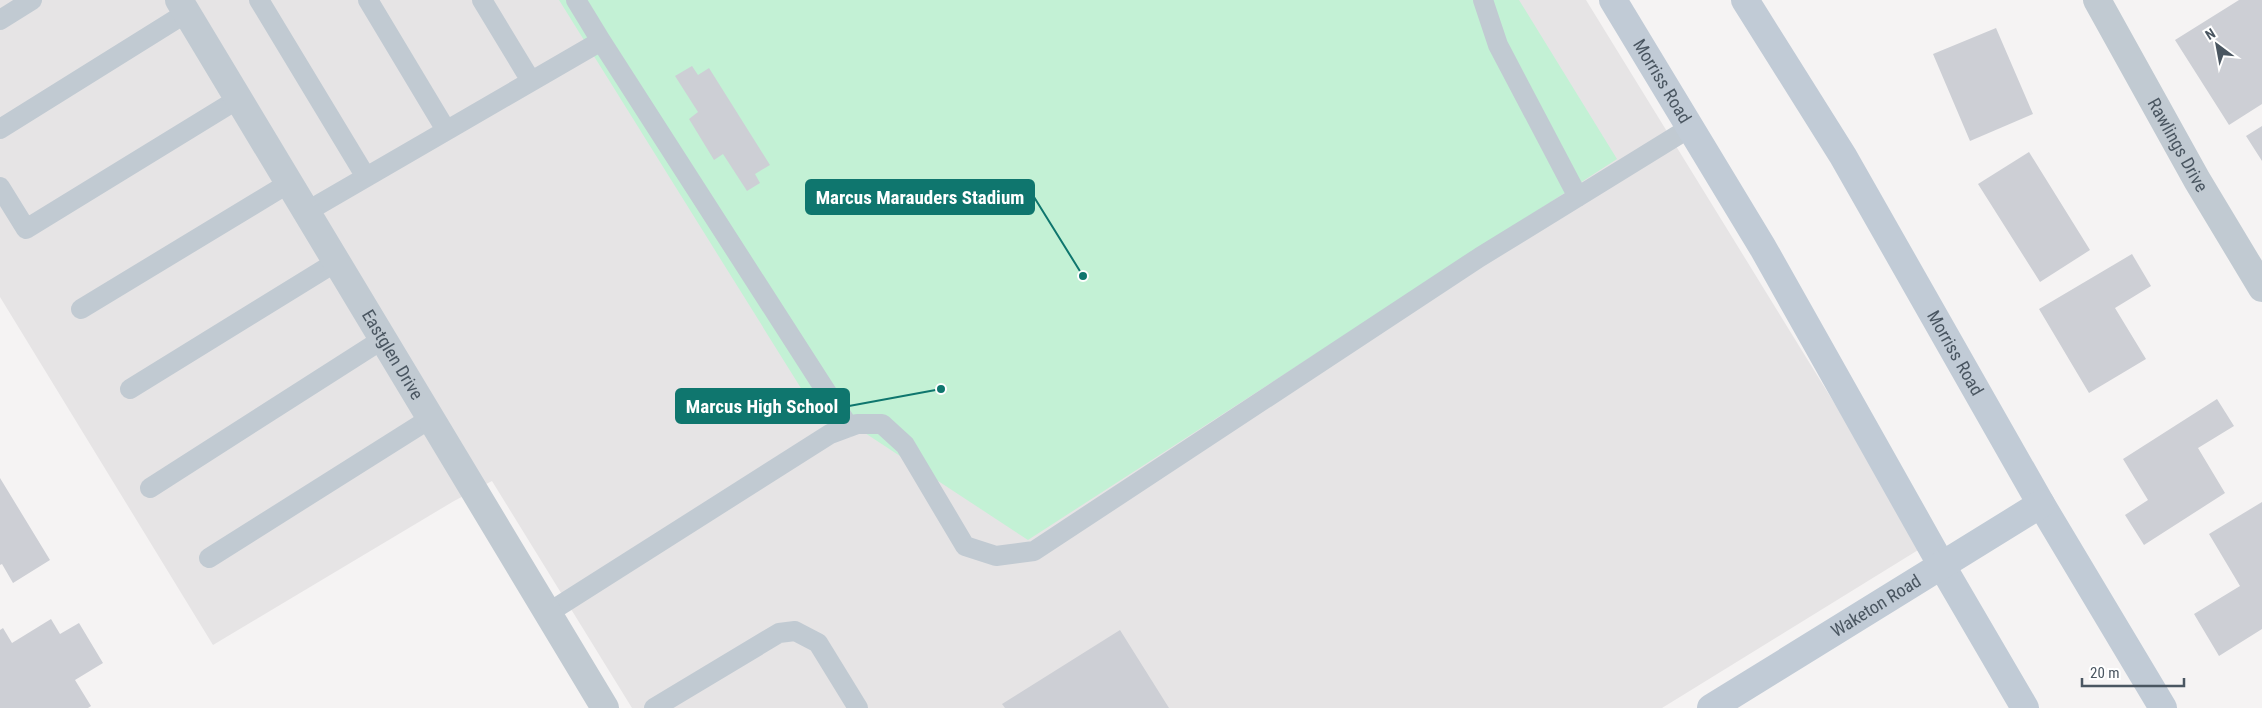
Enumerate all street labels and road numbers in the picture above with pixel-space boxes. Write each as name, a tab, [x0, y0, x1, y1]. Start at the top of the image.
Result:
street label: Morriss Road	[1629, 35, 1696, 127]
street label: Rawlings Drive	[2144, 94, 2213, 196]
street label: Eastglen Drive	[358, 306, 428, 403]
street label: Morriss Road	[1923, 307, 1988, 399]
street label: Waketon Road	[1827, 570, 1925, 641]

